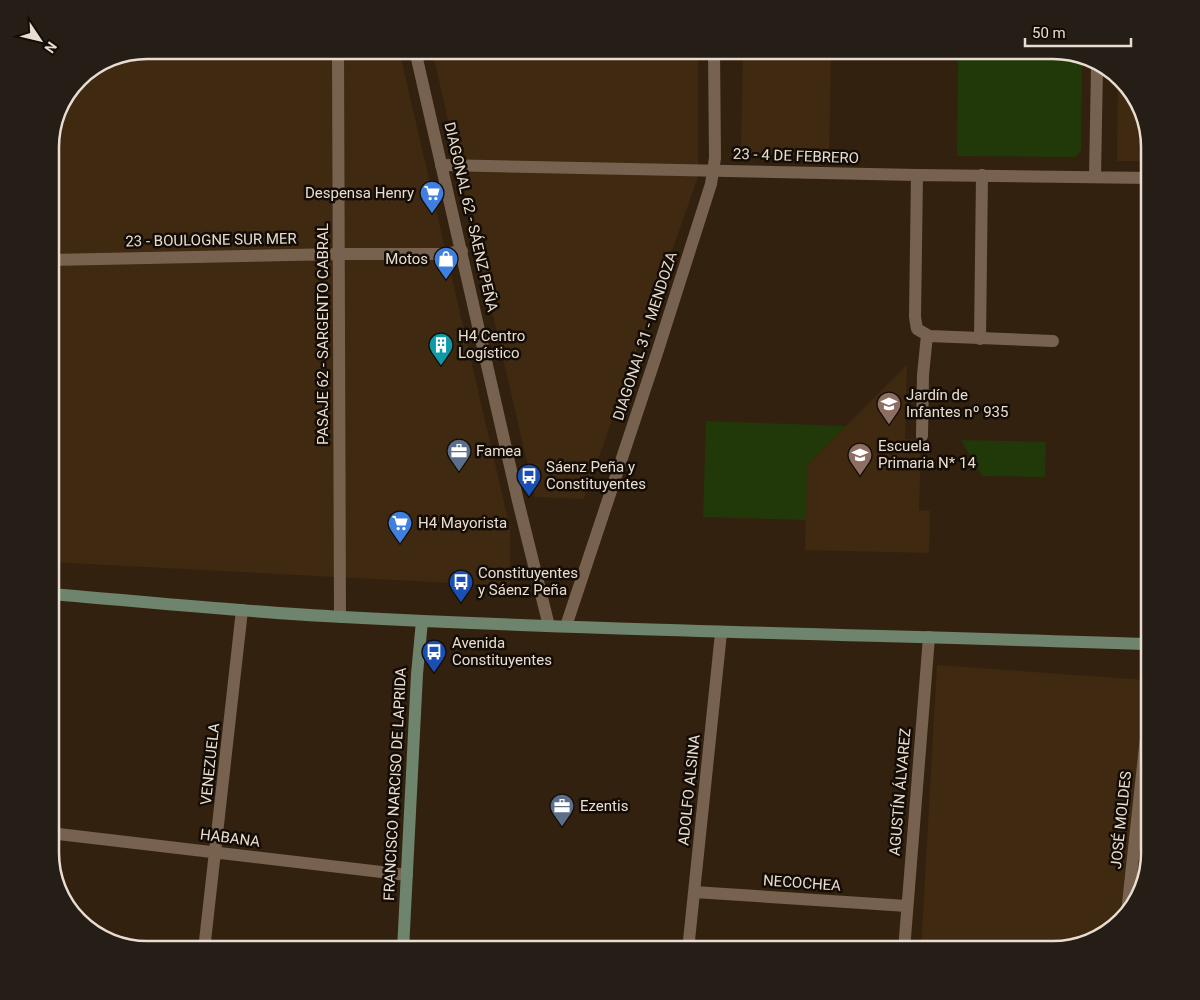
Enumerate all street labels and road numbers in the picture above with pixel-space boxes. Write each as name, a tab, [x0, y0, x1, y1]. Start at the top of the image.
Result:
street label: DIAGONAL 62 - SÁENZ PEÑA	[440, 120, 502, 314]
street label: 23 - 4 DE FEBRERO	[733, 145, 859, 167]
street label: PASAJE 62 - SARGENTO CABRAL	[314, 223, 332, 445]
street label: 23 - BOULOGNE SUR MER	[125, 230, 297, 250]
street label: DIAGONAL 31 - MENDOZA	[609, 249, 681, 423]
street label: FRANCISCO NARCISO DE LAPRIDA	[380, 667, 410, 901]
street label: VENEZUELA	[197, 722, 223, 806]
street label: AGUSTÍN ÁLVAREZ	[885, 727, 915, 857]
street label: ADOLFO ALSINA	[674, 733, 704, 847]
street label: JOSÉ MOLDES	[1107, 770, 1135, 870]
street label: HABANA	[199, 825, 261, 851]
street label: NECOCHEA	[762, 871, 842, 895]

